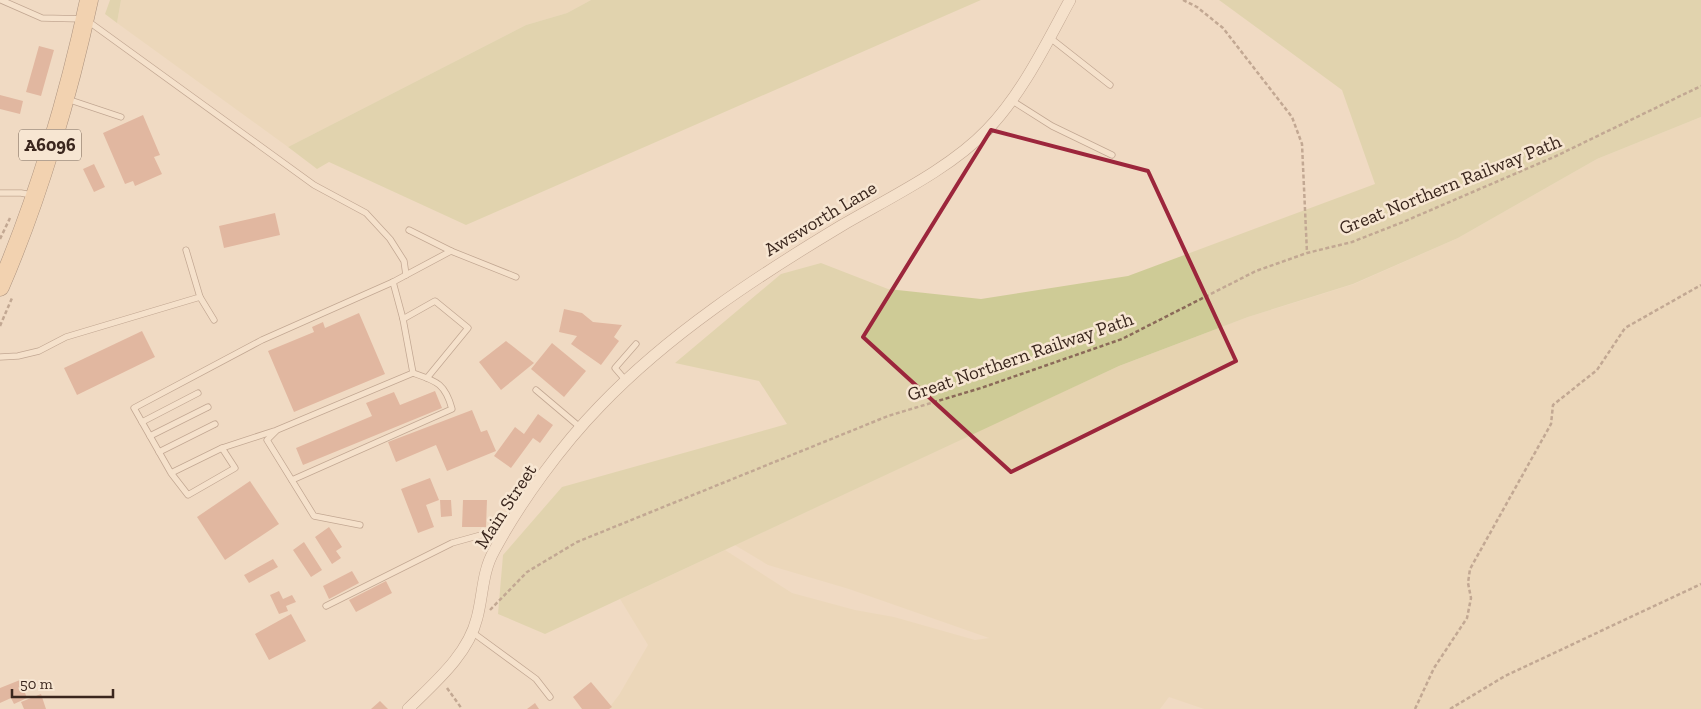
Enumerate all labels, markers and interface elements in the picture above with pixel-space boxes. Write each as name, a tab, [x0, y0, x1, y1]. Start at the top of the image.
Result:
street label: Great Northern Railway Path	[1336, 129, 1565, 240]
road number: A6096	[19, 130, 81, 160]
street label: Awsworth Lane	[760, 176, 881, 261]
street label: Great Northern Railway Path	[904, 307, 1136, 406]
street label: Main Street	[470, 460, 541, 553]
scale bar	[12, 666, 114, 698]
text: 50 m	[20, 675, 53, 693]

